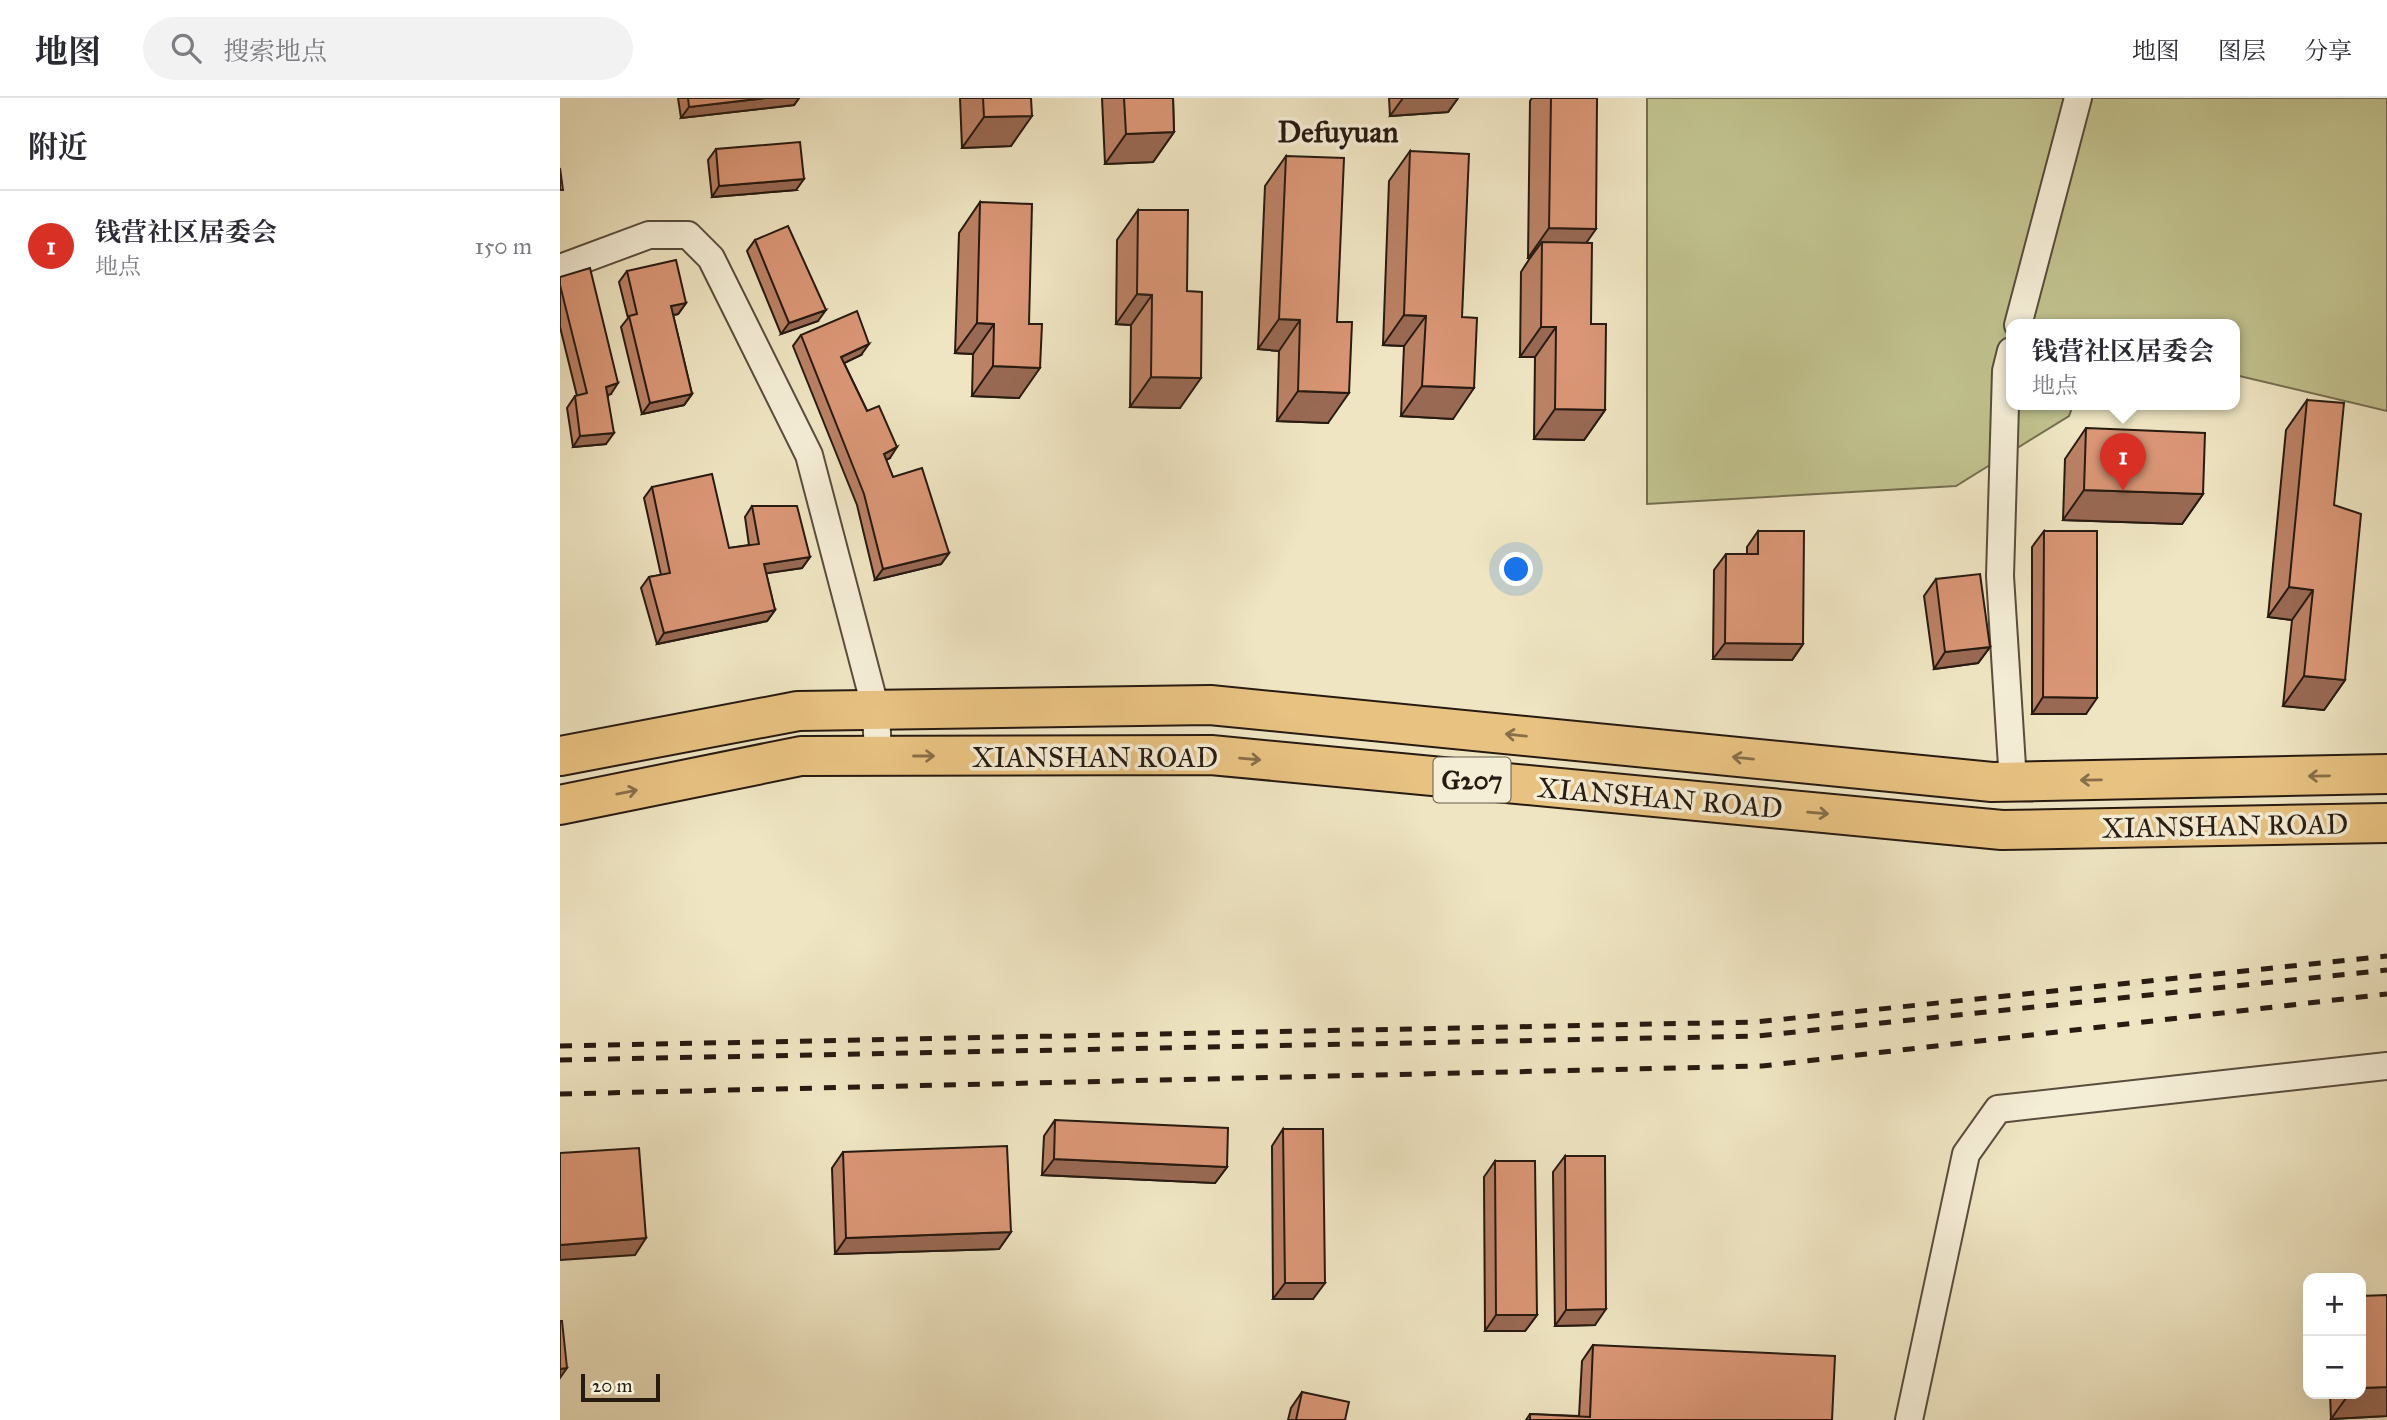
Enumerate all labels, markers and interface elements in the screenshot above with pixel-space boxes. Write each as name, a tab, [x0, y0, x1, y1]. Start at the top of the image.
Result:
search box	[143, 17, 633, 80]
icon: search	[167, 29, 205, 67]
text: 地图	[35, 32, 101, 72]
text: 搜索地点	[223, 35, 327, 67]
text: 地图	[2132, 36, 2180, 66]
text: 图层	[2218, 36, 2266, 66]
text: 分享	[2304, 36, 2352, 66]
district label: Defuyuan	[1277, 114, 1399, 150]
text: 附近	[28, 129, 88, 165]
text: 钱营社区居委会	[95, 216, 277, 248]
text: 1	[46, 232, 56, 260]
text: 150 m	[475, 232, 532, 260]
text: 地点	[95, 252, 141, 280]
popup	[2006, 319, 2240, 410]
text: 钱营社区居委会	[2032, 335, 2214, 367]
text: 地点	[2032, 371, 2078, 399]
pin: 1	[2100, 433, 2146, 491]
your location	[1499, 552, 1533, 586]
one-way arrow	[1505, 728, 1528, 741]
street label: XIANSHAN ROAD	[972, 740, 1218, 775]
one-way arrow	[913, 749, 936, 763]
one-way arrow	[1732, 751, 1754, 764]
one-way arrow	[1238, 753, 1261, 766]
road number: G207	[1434, 758, 1510, 802]
one-way arrow	[2308, 769, 2331, 783]
street label: XIANSHAN ROAD	[1536, 770, 1784, 826]
one-way arrow	[2080, 774, 2103, 787]
one-way arrow	[615, 784, 638, 798]
street label: XIANSHAN ROAD	[2102, 806, 2348, 846]
one-way arrow	[1806, 807, 1829, 820]
map controls	[2303, 1273, 2366, 1399]
button: +	[2303, 1273, 2366, 1336]
button: −	[2303, 1336, 2366, 1399]
scale bar	[581, 1371, 660, 1403]
text: 20 m	[592, 1374, 633, 1397]

